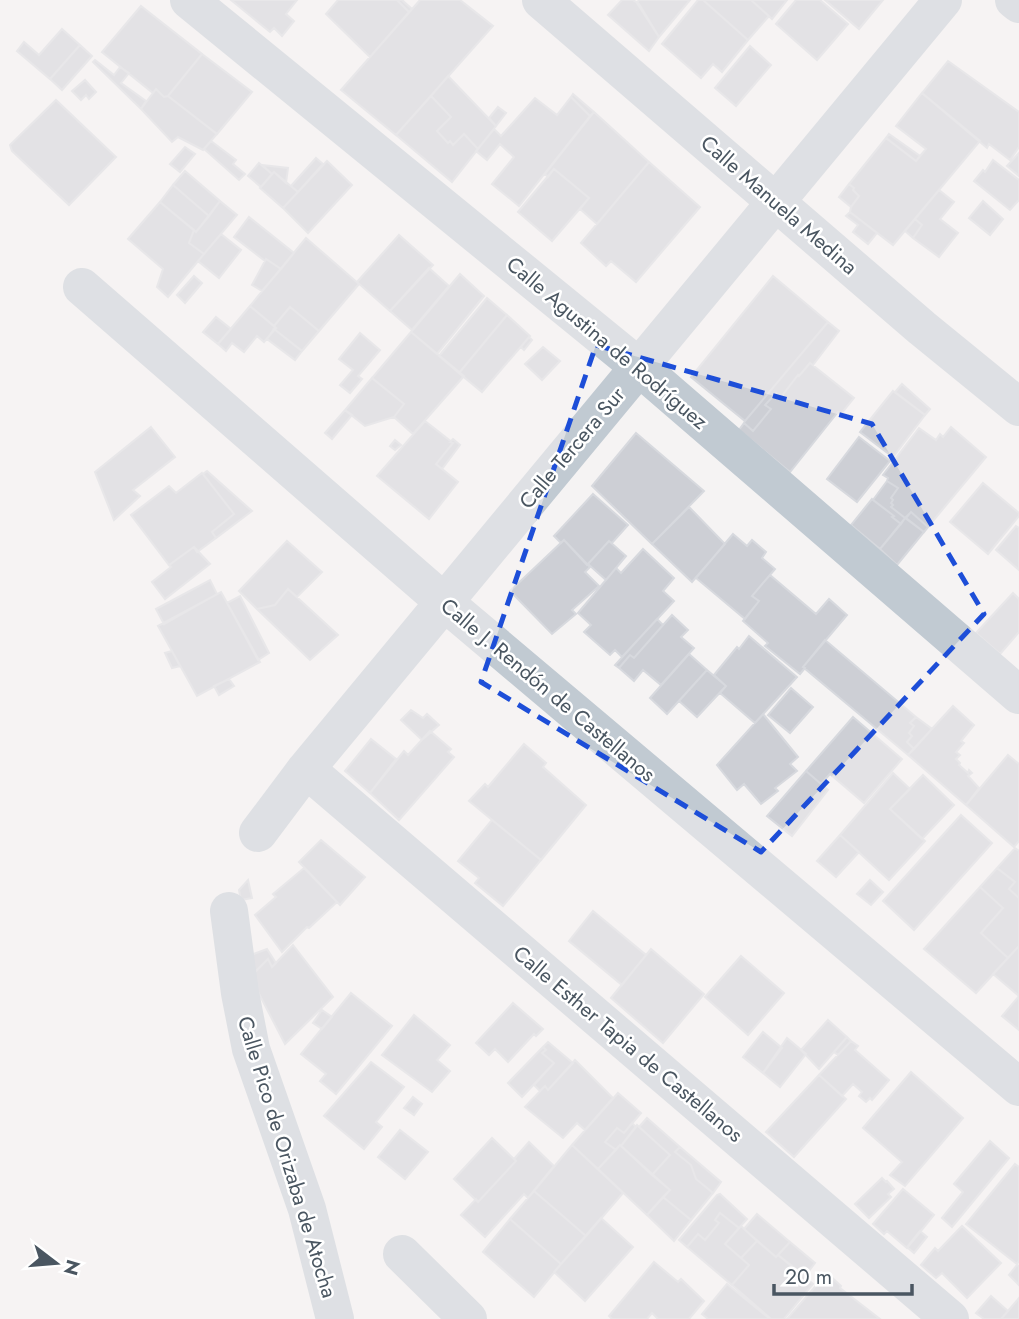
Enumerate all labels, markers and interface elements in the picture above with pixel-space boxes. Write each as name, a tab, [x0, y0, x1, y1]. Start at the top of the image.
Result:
street label: Calle Manuela Medina	[694, 128, 864, 282]
street label: Calle Agustina de Rodríguez	[500, 250, 714, 437]
street label: Calle Tercera Sur	[512, 380, 632, 515]
street label: Calle J. Rendón de Castellanos	[434, 591, 662, 789]
street label: Calle Esther Tapia de Castellanos	[507, 939, 749, 1149]
street label: Calle Pico de Orizaba de Atocha	[230, 1012, 344, 1302]
north arrow	[21, 1228, 91, 1298]
scale bar	[774, 1252, 912, 1296]
text: N	[57, 1257, 87, 1279]
text: 20 m	[785, 1262, 832, 1292]

